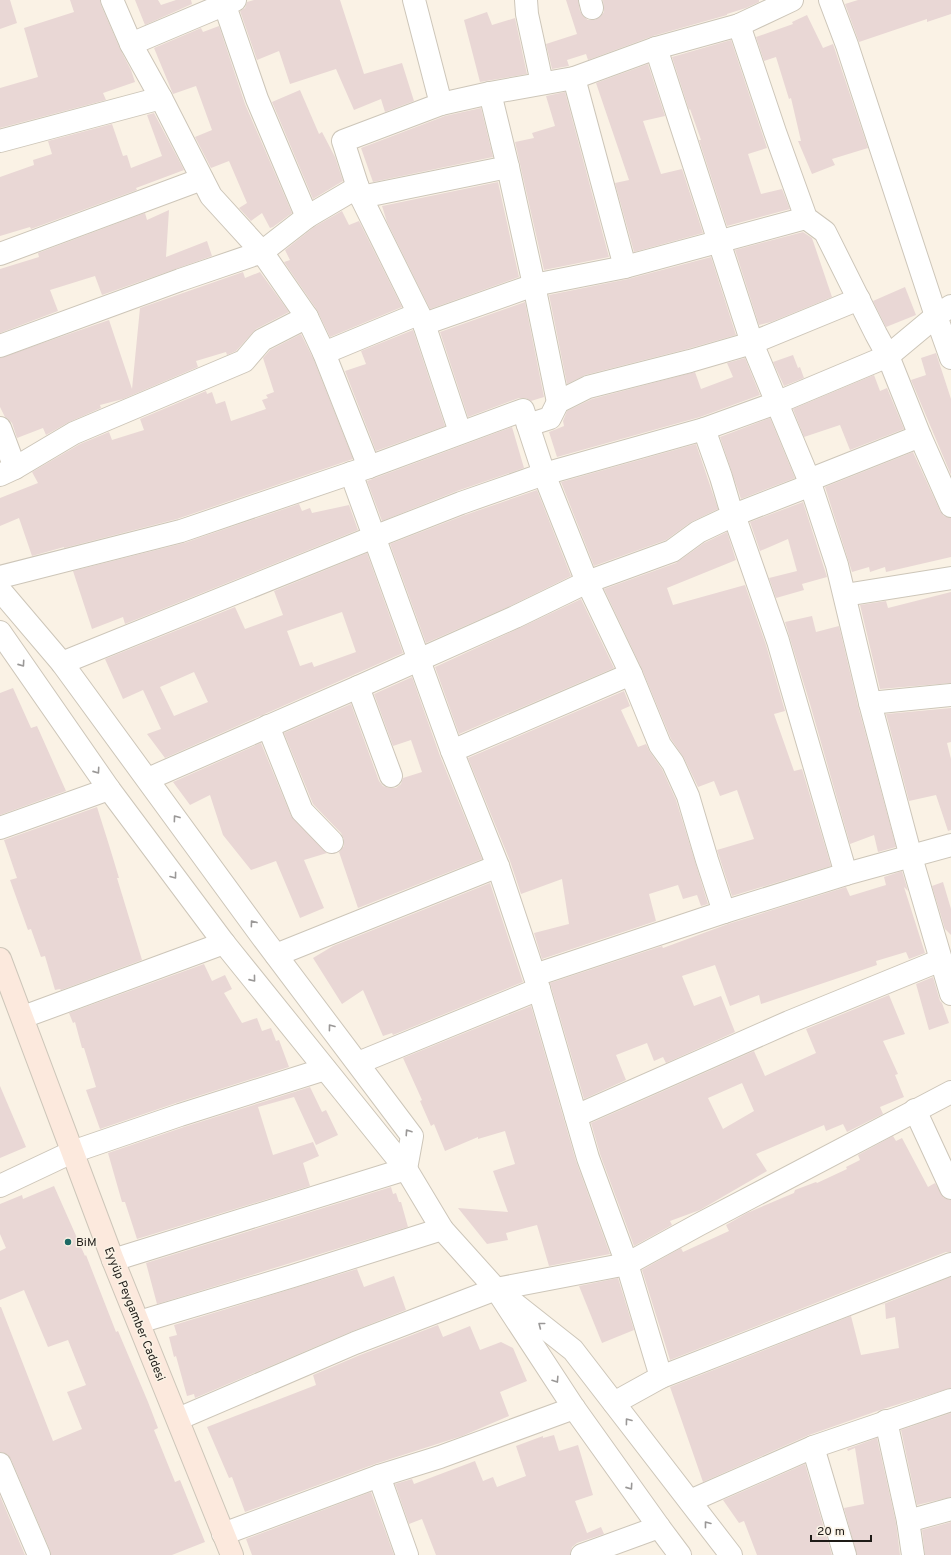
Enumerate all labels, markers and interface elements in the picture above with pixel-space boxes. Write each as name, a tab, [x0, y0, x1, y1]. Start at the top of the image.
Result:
one-way arrow	[17, 660, 24, 667]
one-way arrow	[92, 767, 100, 774]
one-way arrow	[174, 816, 181, 823]
one-way arrow	[169, 871, 176, 878]
one-way arrow	[251, 921, 258, 928]
one-way arrow	[248, 974, 255, 981]
one-way arrow	[328, 1025, 335, 1032]
one-way arrow	[406, 1129, 413, 1136]
place label: BiM	[76, 1235, 97, 1251]
marker: BiM	[63, 1237, 73, 1247]
street label: Eyyüp Peygamber Caddesi	[100, 1245, 168, 1384]
one-way arrow	[539, 1323, 546, 1330]
one-way arrow	[551, 1376, 559, 1383]
one-way arrow	[626, 1418, 633, 1425]
one-way arrow	[625, 1483, 633, 1490]
scale bar	[811, 1517, 871, 1543]
one-way arrow	[705, 1522, 712, 1529]
text: 20 m	[817, 1524, 845, 1540]

